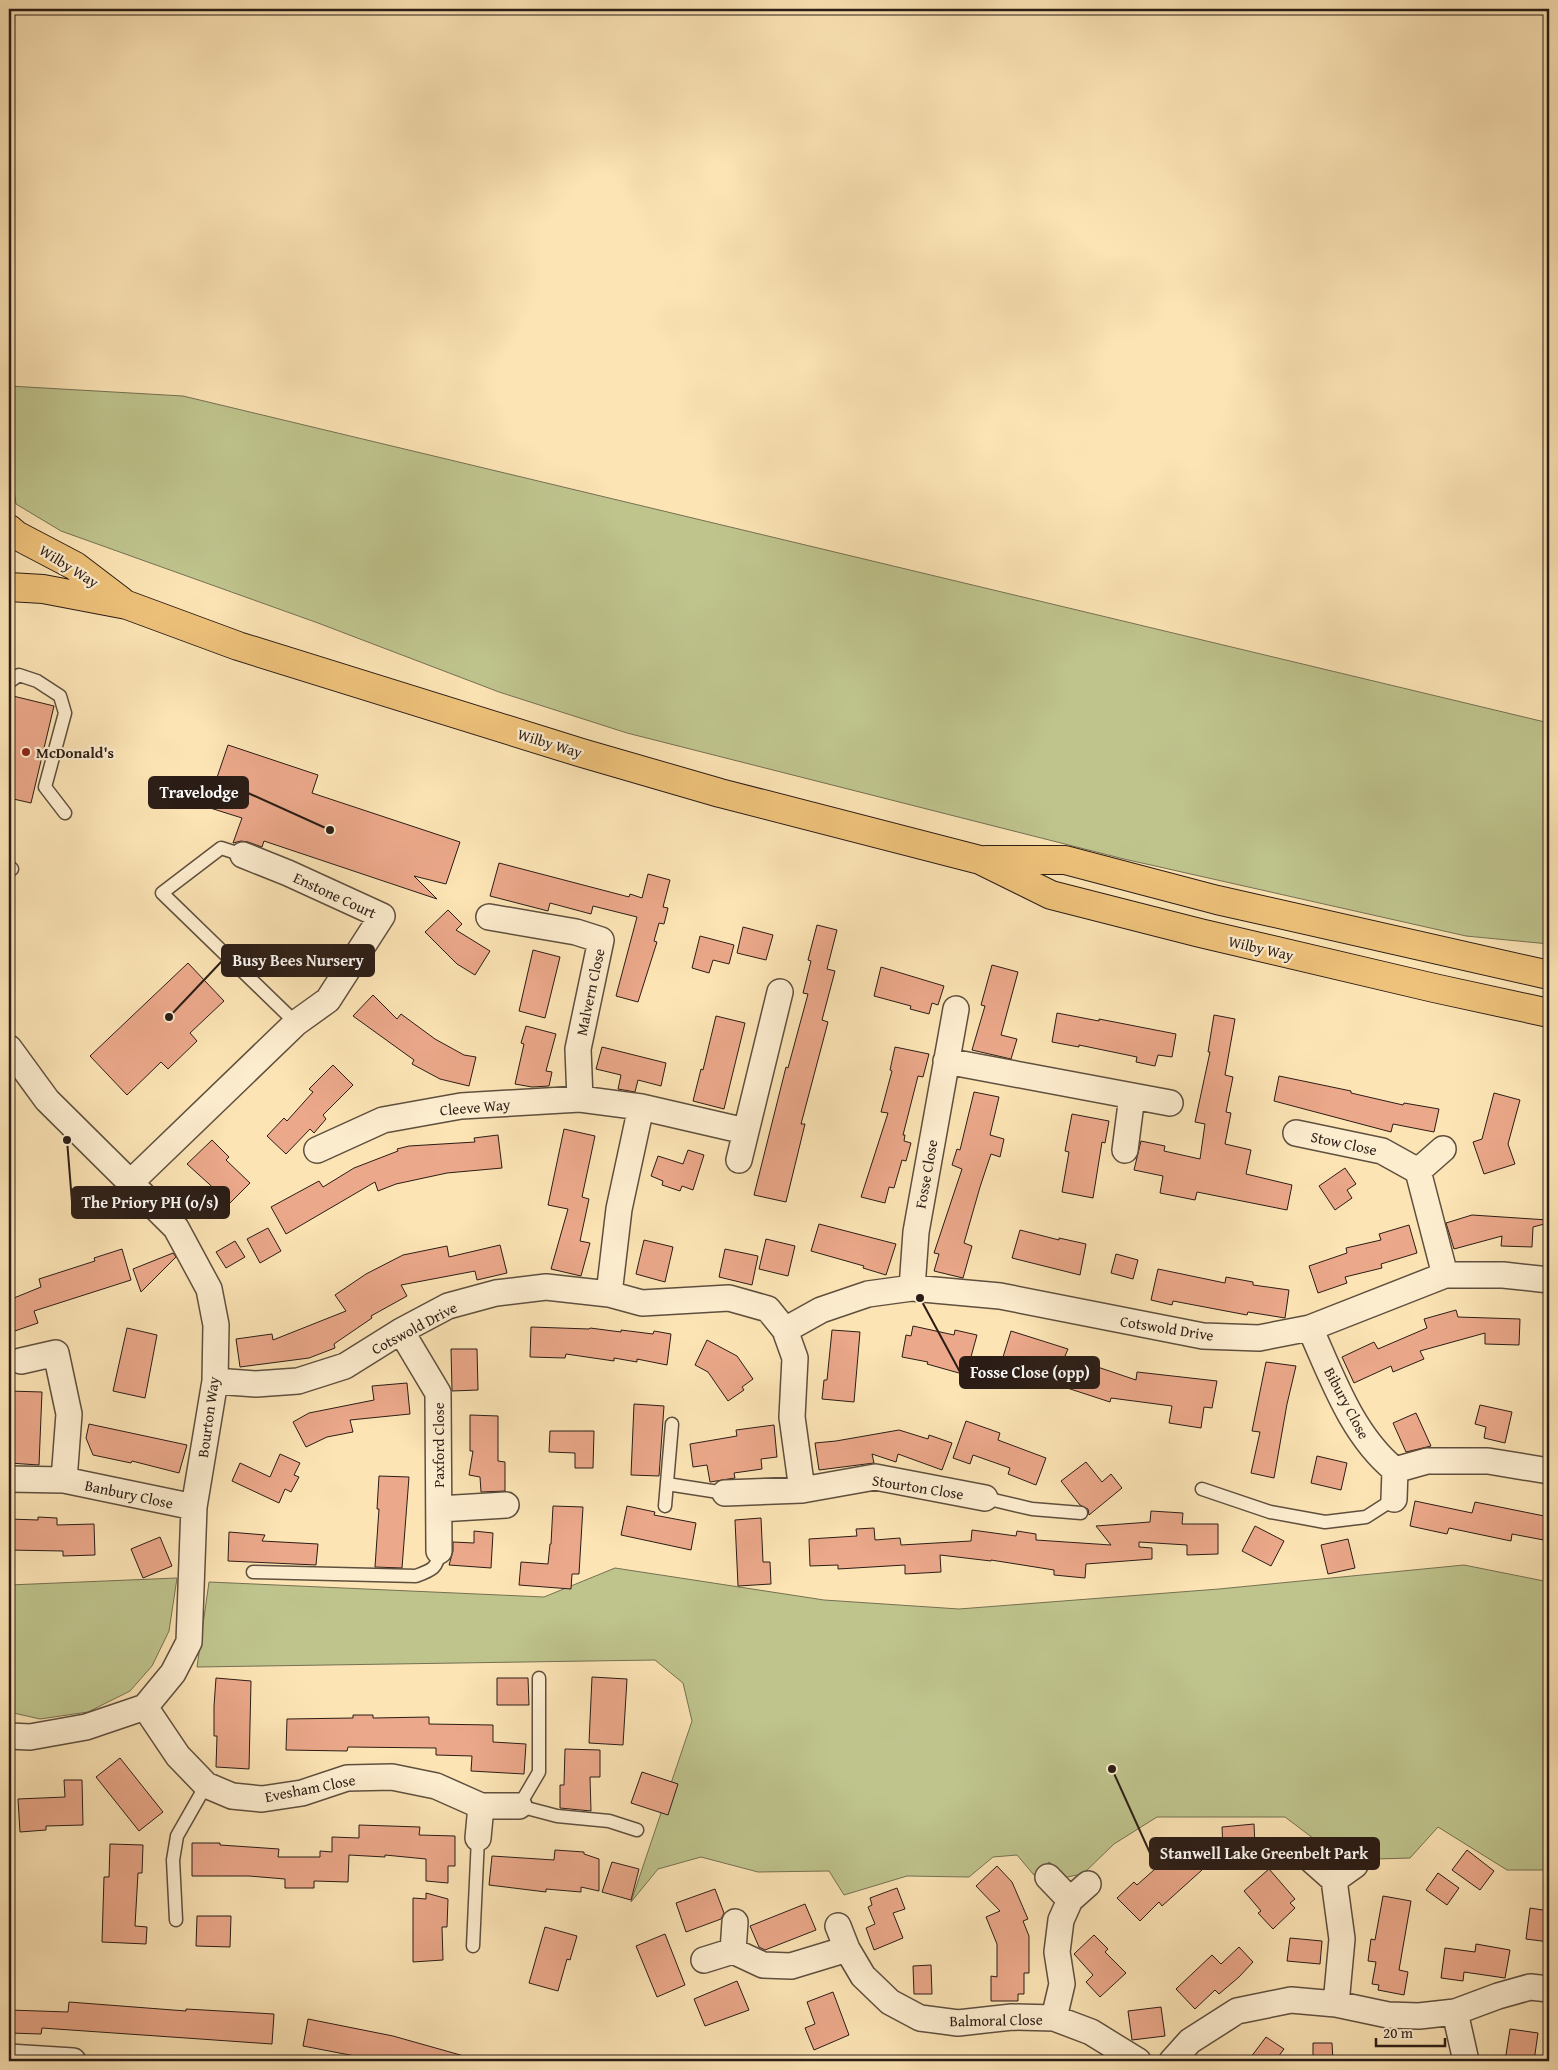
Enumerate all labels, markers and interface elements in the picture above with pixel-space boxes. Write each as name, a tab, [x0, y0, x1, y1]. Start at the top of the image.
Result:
street label: Wilby Way	[35, 539, 103, 593]
street label: Wilby Way	[515, 723, 585, 763]
place label: McDonald's	[36, 742, 114, 763]
marker: McDonald's	[20, 746, 32, 758]
callout: Travelodge	[149, 777, 248, 808]
text: Travelodge	[159, 780, 239, 804]
street label: Enstone Court	[290, 867, 380, 924]
street label: Wilby Way	[1226, 930, 1296, 966]
callout: Busy Bees Nursery	[222, 945, 374, 976]
street label: Malvern Close	[571, 946, 609, 1038]
text: Busy Bees Nursery	[232, 948, 364, 972]
street label: Cleeve Way	[439, 1093, 512, 1121]
street label: Stow Close	[1309, 1126, 1379, 1160]
street label: Fosse Close	[910, 1138, 942, 1210]
callout: The Priory PH (o/s)	[72, 1187, 229, 1218]
text: The Priory PH (o/s)	[81, 1190, 219, 1214]
street label: Cotswold Drive	[367, 1297, 461, 1359]
street label: Cotswold Drive	[1119, 1310, 1215, 1346]
callout: Fosse Close (opp)	[960, 1357, 1099, 1388]
text: Fosse Close (opp)	[970, 1360, 1090, 1384]
street label: Bibury Close	[1319, 1363, 1375, 1443]
street label: Bourton Way	[192, 1374, 224, 1459]
street label: Paxford Close	[428, 1402, 449, 1488]
street label: Stourton Close	[871, 1469, 965, 1505]
street label: Banbury Close	[83, 1474, 175, 1514]
street label: Evesham Close	[263, 1769, 357, 1807]
callout: Stanwell Lake Greenbelt Park	[1150, 1838, 1379, 1869]
text: Stanwell Lake Greenbelt Park	[1160, 1841, 1369, 1865]
street label: Balmoral Close	[949, 2009, 1043, 2031]
scale bar	[1376, 2015, 1444, 2047]
text: 20 m	[1383, 2022, 1414, 2043]

